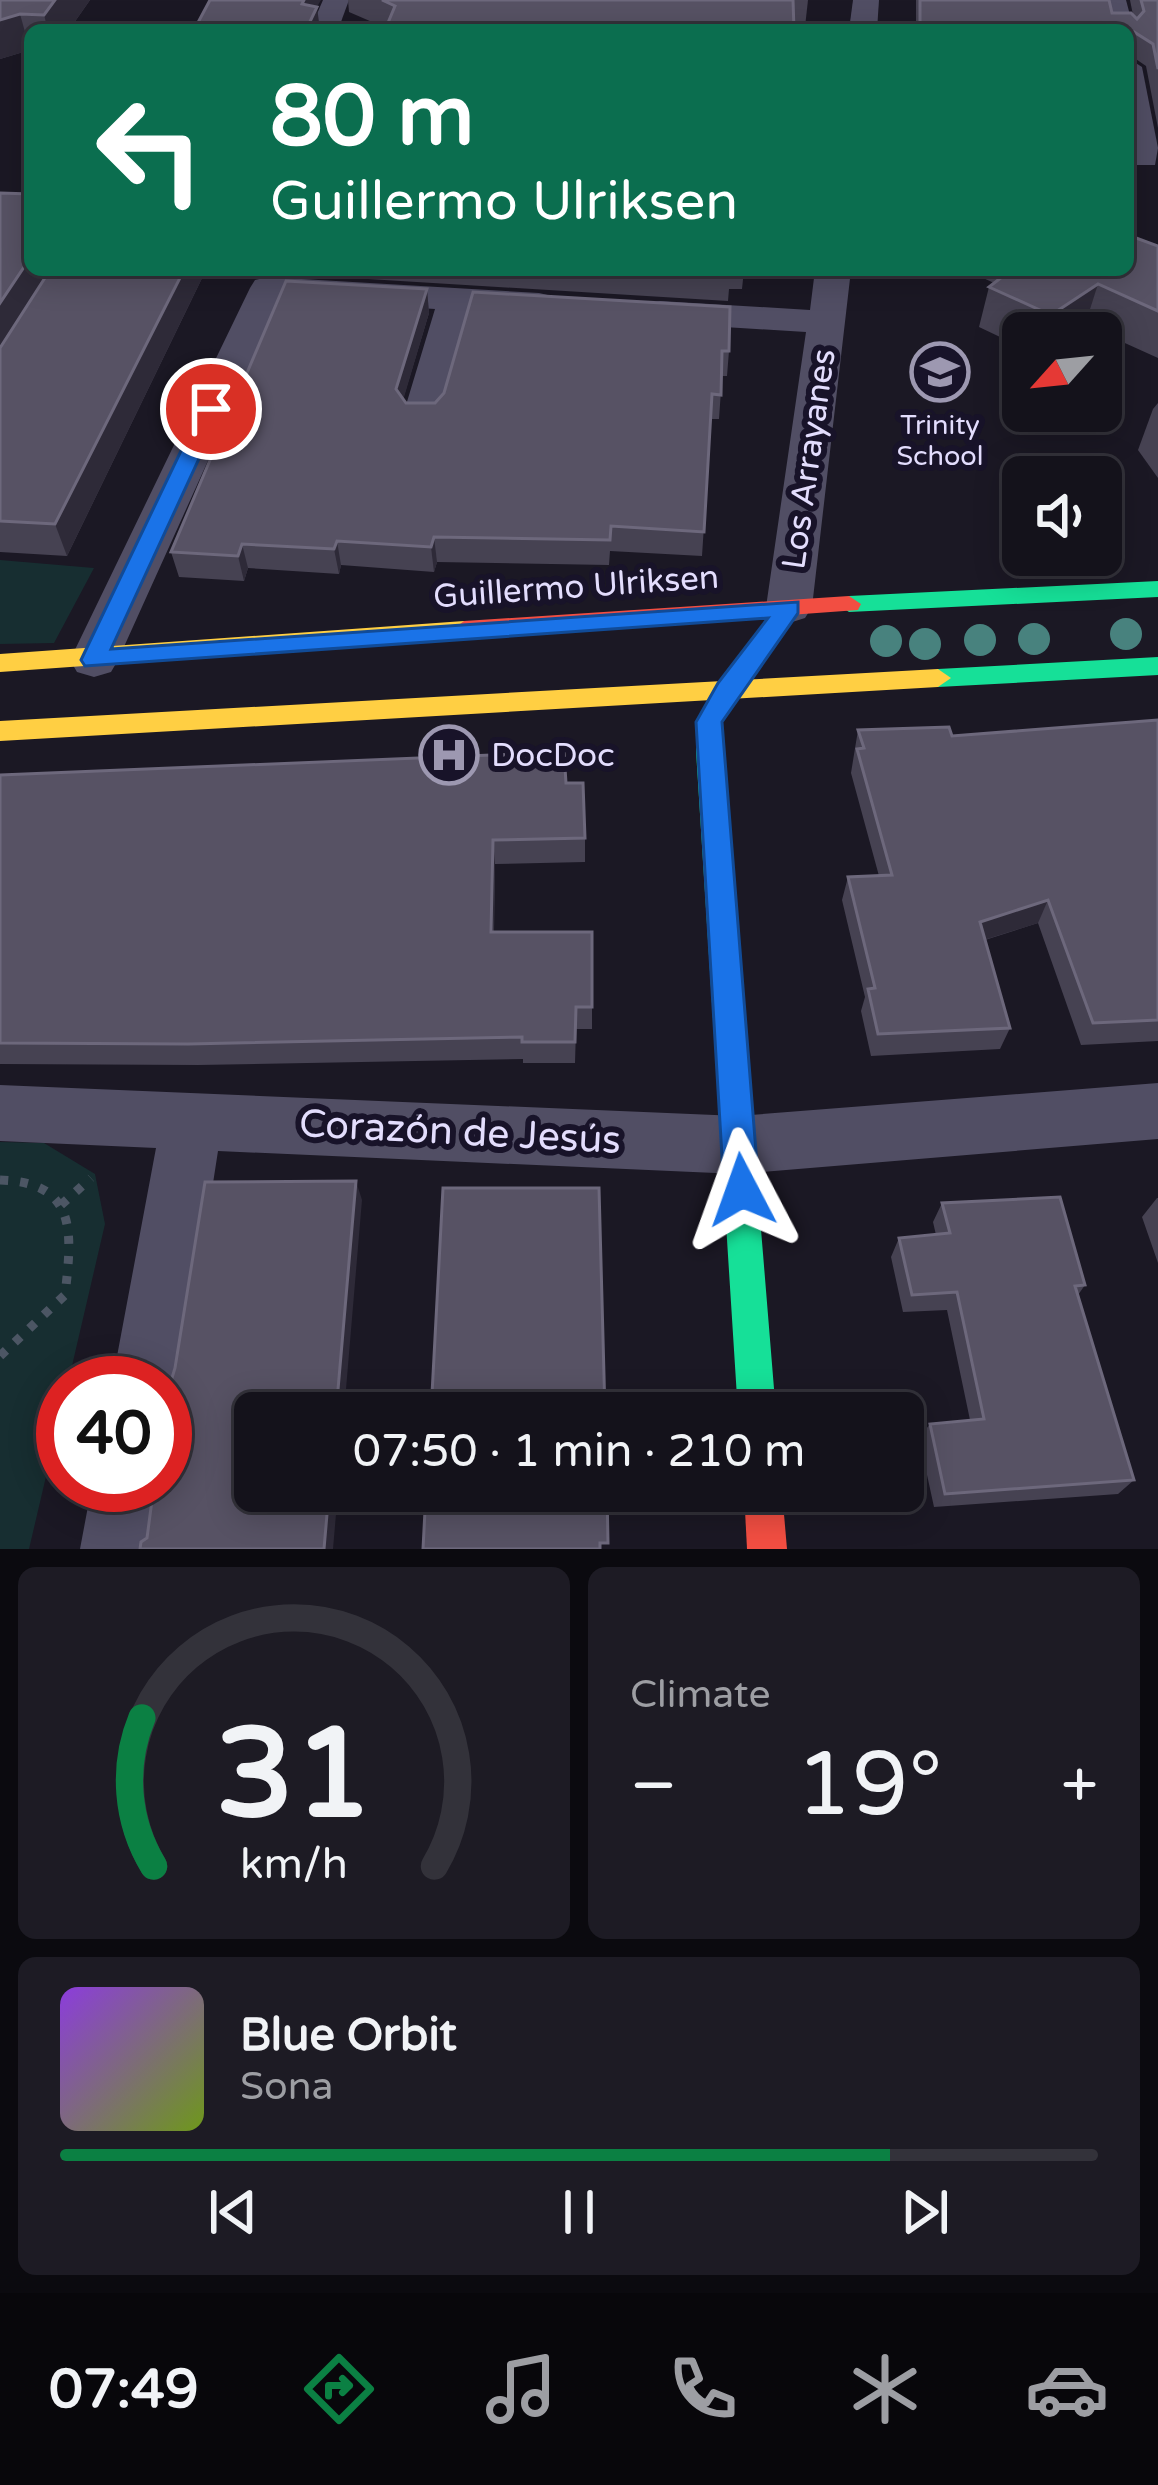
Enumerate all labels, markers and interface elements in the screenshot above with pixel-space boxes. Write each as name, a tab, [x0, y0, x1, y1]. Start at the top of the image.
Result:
text: 80 m	[270, 67, 474, 168]
icon: left	[72, 72, 228, 228]
text: Guillermo Ulriksen	[270, 169, 738, 234]
north arrow	[1002, 312, 1122, 432]
map controls	[1002, 312, 1122, 576]
school or university icon: Trinity School	[909, 341, 971, 403]
street label: Los Arrayanes	[774, 346, 844, 572]
pin	[160, 358, 262, 460]
icon: arrive	[178, 376, 244, 442]
place label: Trinity School	[896, 409, 984, 473]
button: sound	[1002, 456, 1122, 576]
street label: Guillermo Ulriksen	[432, 558, 720, 616]
hospital icon: DocDoc	[418, 724, 480, 786]
place label: DocDoc	[491, 736, 615, 775]
street label: Corazón de Jesús	[298, 1100, 622, 1164]
position arrow	[679, 1127, 805, 1253]
speed limit sign: 40	[36, 1356, 192, 1512]
text: 07:50 · 1 min · 210 m	[353, 1425, 805, 1479]
text: Climate	[630, 1671, 770, 1718]
text: 31	[216, 1700, 372, 1851]
text: 19°	[795, 1731, 942, 1840]
text: −	[630, 1746, 677, 1826]
text: +	[1061, 1746, 1098, 1826]
text: km/h	[240, 1839, 348, 1890]
text: Blue Orbit	[240, 2009, 457, 2063]
text: Sona	[240, 2063, 333, 2110]
icon: previous	[200, 2179, 266, 2245]
icon: pause	[546, 2179, 612, 2245]
icon: next	[892, 2179, 958, 2245]
icon: directions	[297, 2347, 381, 2431]
icon: music	[479, 2347, 563, 2431]
icon: phone	[661, 2347, 745, 2431]
icon: climate	[843, 2347, 927, 2431]
icon: car	[1025, 2347, 1109, 2431]
text: 07:49	[49, 2357, 199, 2422]

